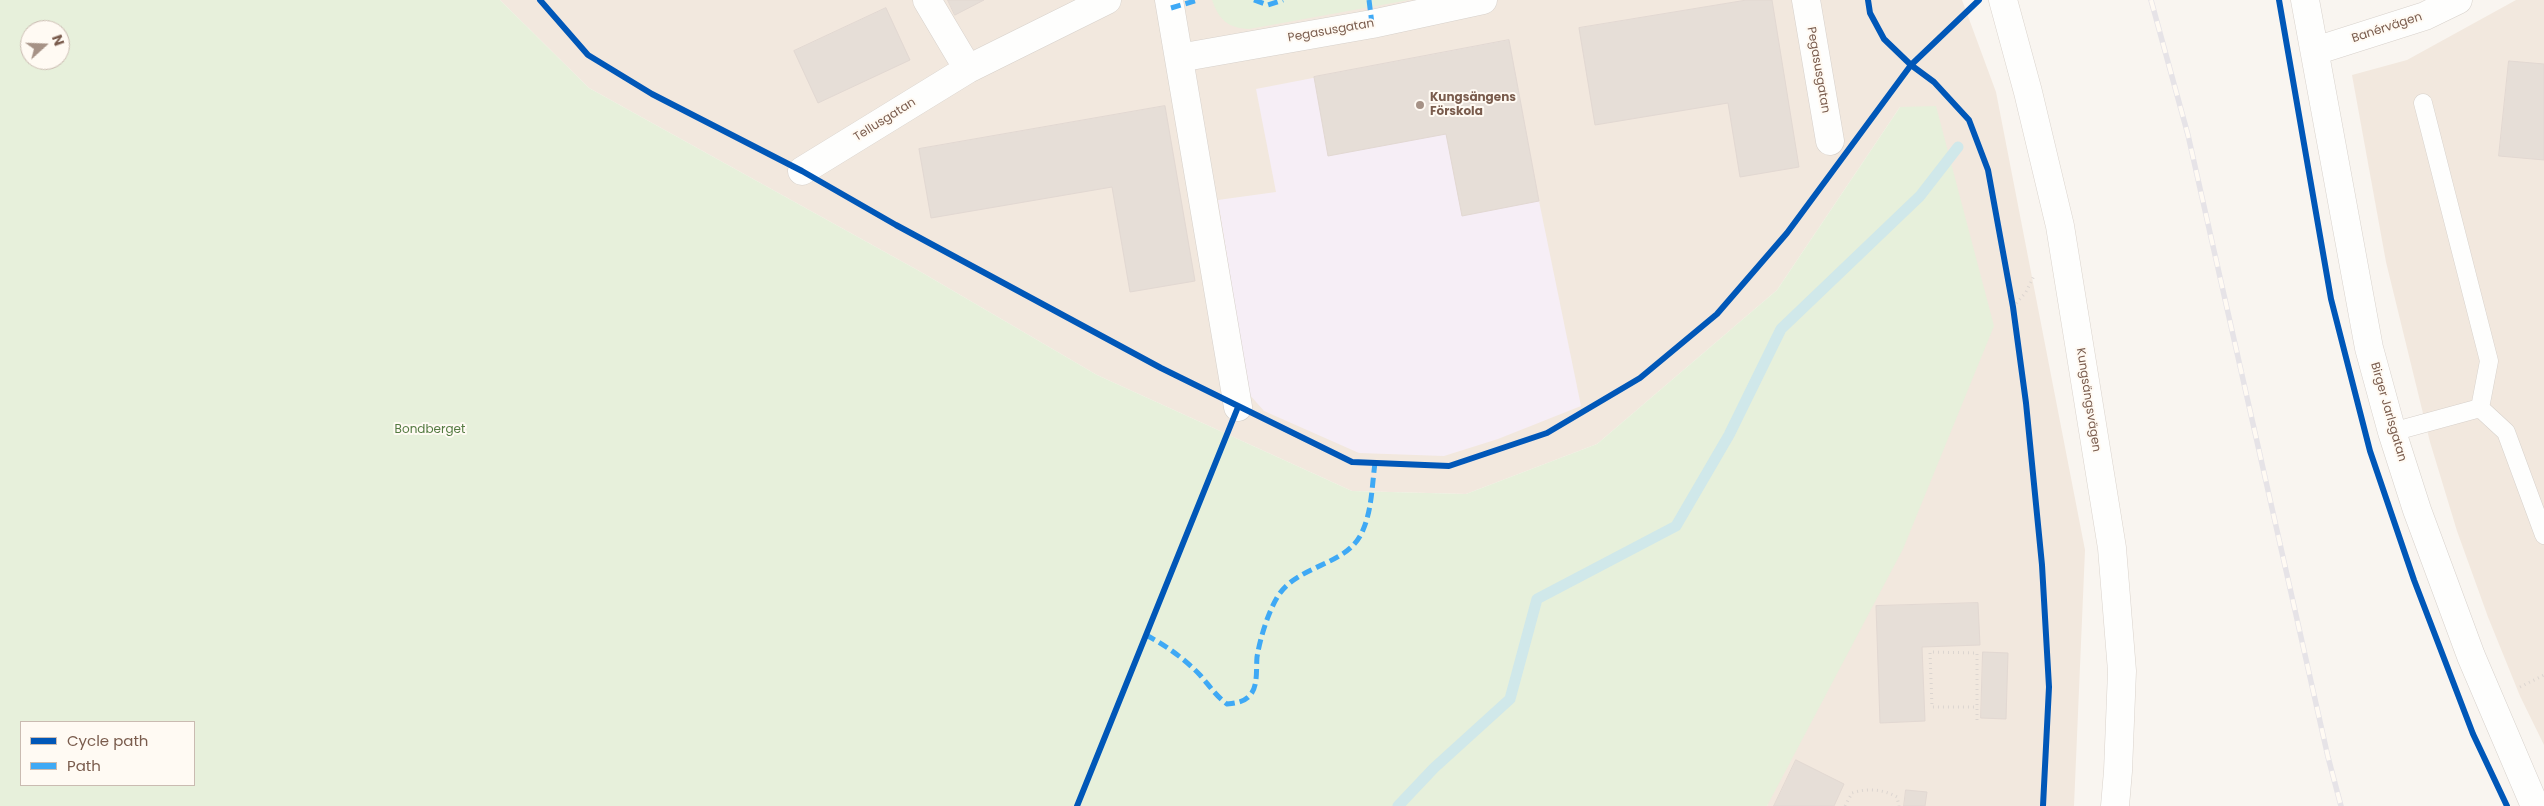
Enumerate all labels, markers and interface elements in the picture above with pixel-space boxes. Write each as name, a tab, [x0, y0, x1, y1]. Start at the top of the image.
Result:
street label: Banérvägen	[2350, 10, 2424, 46]
street label: Pegasusgatan	[1287, 16, 1375, 46]
north arrow	[20, 20, 70, 70]
street label: Pegasusgatan	[1803, 26, 1833, 114]
text: N	[47, 32, 69, 49]
place label: Kungsängens Förskola	[1430, 91, 1516, 119]
street label: Tellusgatan	[851, 95, 919, 145]
marker: Kungsängens Förskola	[1414, 99, 1426, 111]
street label: Kungsängsvägen	[2073, 347, 2103, 453]
street label: Birger Jarlsgatan	[2367, 361, 2409, 463]
park label: Bondberget	[395, 423, 465, 437]
legend	[20, 721, 195, 786]
text: Cycle path	[67, 730, 148, 751]
text: Path	[67, 755, 101, 776]

